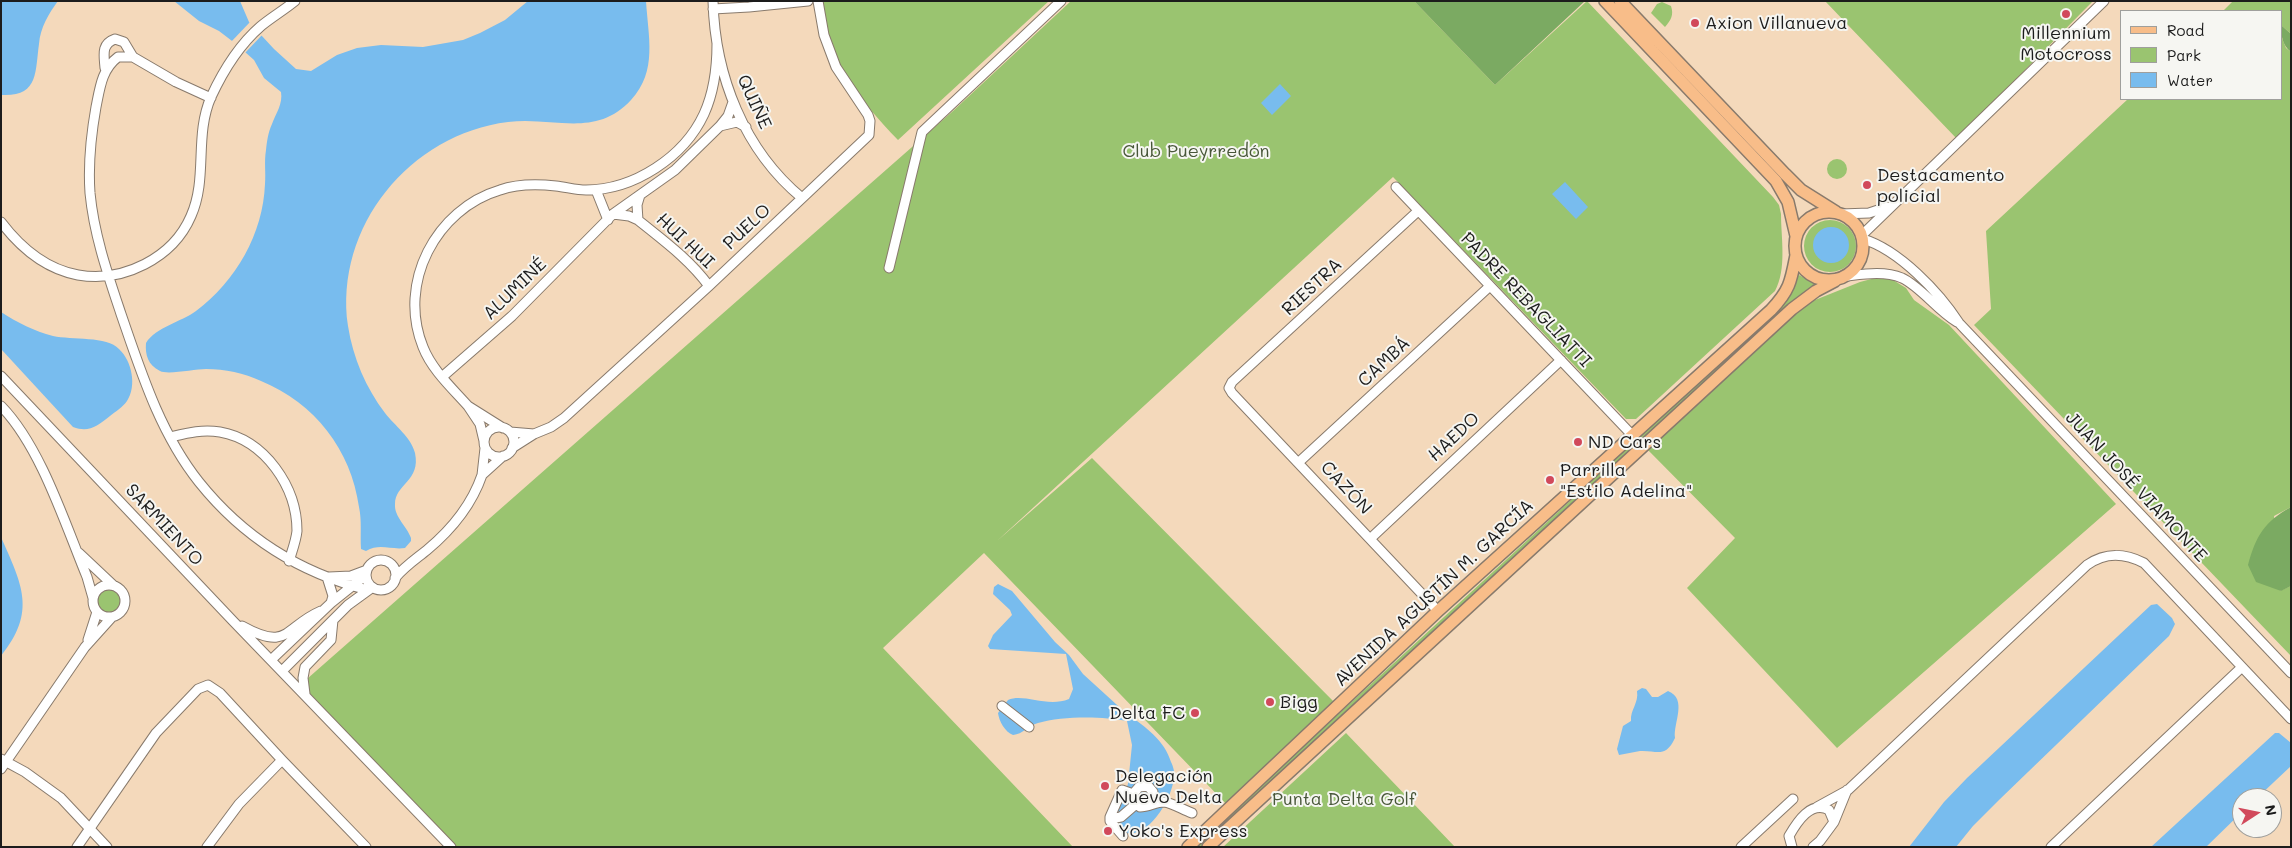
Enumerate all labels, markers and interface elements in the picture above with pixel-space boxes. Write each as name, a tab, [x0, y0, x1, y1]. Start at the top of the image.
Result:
marker: Millennium Motocross	[2060, 8, 2072, 20]
legend	[2120, 10, 2282, 100]
place label: Axion Villanueva	[1705, 12, 1848, 34]
marker: Axion Villanueva	[1689, 17, 1701, 29]
text: Road	[2167, 20, 2204, 40]
place label: Millennium Motocross	[2020, 22, 2112, 64]
text: Park	[2167, 45, 2201, 65]
text: Water	[2167, 70, 2213, 90]
street label: QUIÑE	[732, 71, 776, 133]
park label: Club Pueyrredón	[1122, 140, 1270, 162]
place label: Destacamento policial	[1877, 164, 2004, 206]
marker: Destacamento policial	[1861, 179, 1873, 191]
street label: PUELO	[719, 200, 775, 254]
street label: HUI HUI	[652, 209, 718, 273]
street label: PADRE REBAGLIATTI	[1456, 228, 1596, 372]
street label: ALUMINÉ	[479, 254, 551, 324]
street label: RIESTRA	[1278, 254, 1346, 320]
street label: CAMBÁ	[1353, 333, 1415, 391]
street label: JUAN JOSÉ VIAMONTE	[2061, 407, 2211, 567]
street label: HAEDO	[1424, 408, 1484, 466]
place label: ND Cars	[1588, 431, 1661, 453]
marker: ND Cars	[1572, 436, 1584, 448]
street label: CAZÓN	[1316, 457, 1376, 519]
place label: Parrilla "Estilo Adelina"	[1560, 459, 1692, 502]
marker: Parrilla "Estilo Adelina"	[1544, 474, 1556, 486]
street label: SARMIENTO	[121, 480, 207, 570]
street label: AVENIDA AGUSTÍN M. GARCÍA	[1330, 495, 1538, 691]
place label: Bigg	[1280, 691, 1318, 713]
marker: Bigg	[1264, 696, 1276, 708]
place label: Delta FC	[1109, 702, 1185, 724]
marker: Delta FC	[1189, 707, 1201, 719]
place label: Delegación Nuevo Delta	[1115, 765, 1222, 808]
marker: Delegación Nuevo Delta	[1099, 780, 1111, 792]
park label: Punta Delta Golf	[1272, 788, 1416, 810]
north arrow	[2232, 788, 2282, 838]
text: N	[2261, 803, 2282, 817]
place label: Yoko's Express	[1118, 820, 1247, 842]
marker: Yoko's Express	[1102, 825, 1114, 837]

